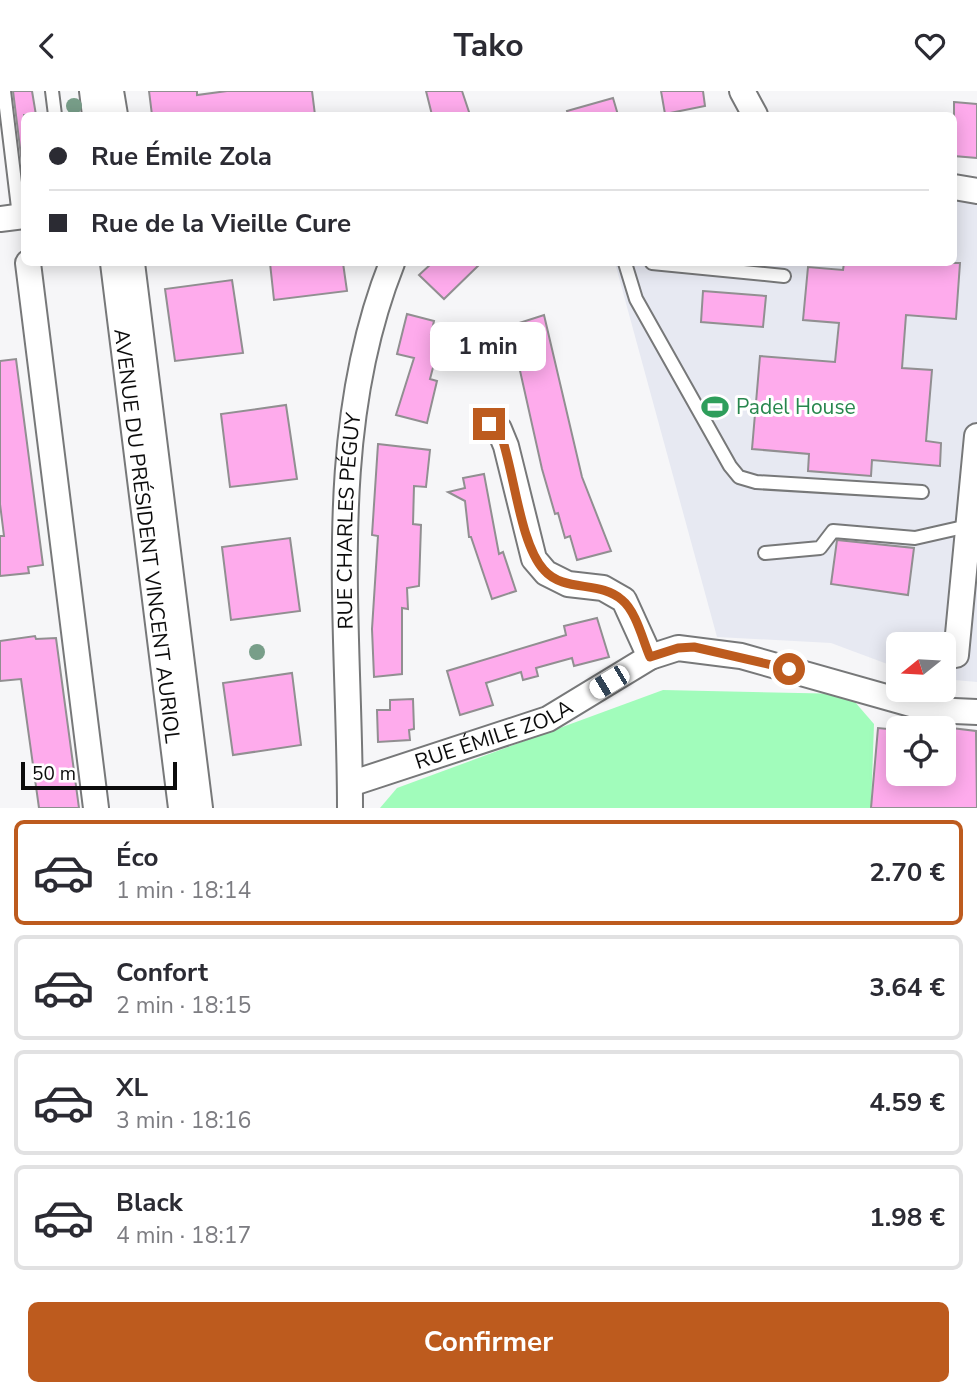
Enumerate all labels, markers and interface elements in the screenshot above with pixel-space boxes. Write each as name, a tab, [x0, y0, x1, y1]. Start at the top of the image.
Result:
text: Tako	[453, 24, 524, 67]
icon: back	[28, 27, 66, 65]
icon: heart	[911, 27, 949, 65]
text: Rue Émile Zola	[91, 139, 272, 174]
text: Rue de la Vieille Cure	[91, 206, 351, 241]
callout: 1 min	[431, 323, 547, 371]
street label: AVENUE DU PRÉSIDENT VINCENT AURIOL	[107, 327, 187, 745]
text: 1 min	[458, 331, 518, 362]
sports icon: Padel House	[700, 392, 730, 422]
place label: Padel House	[736, 393, 856, 421]
route end	[473, 408, 505, 440]
street label: RUE CHARLES PÉGUY	[331, 411, 368, 630]
north arrow	[886, 632, 956, 702]
map controls	[886, 632, 956, 786]
route start	[773, 653, 805, 685]
car	[586, 662, 633, 702]
street label: RUE ÉMILE ZOLA	[411, 693, 578, 776]
button: locate	[886, 716, 956, 786]
scale bar	[21, 759, 177, 791]
text: 50 m	[32, 761, 76, 787]
text: Éco	[116, 840, 158, 875]
icon: car	[32, 841, 95, 904]
text: 2.70 €	[869, 855, 945, 890]
text: 1 min · 18:14	[116, 875, 251, 906]
text: Confort	[116, 955, 208, 990]
icon: car	[32, 956, 95, 1019]
text: 3.64 €	[869, 970, 945, 1005]
text: 2 min · 18:15	[116, 990, 251, 1021]
text: XL	[116, 1070, 148, 1105]
icon: car	[32, 1071, 95, 1134]
text: 4.59 €	[869, 1085, 945, 1120]
text: 3 min · 18:16	[116, 1105, 251, 1136]
text: Black	[116, 1185, 183, 1220]
icon: car	[32, 1186, 95, 1249]
text: 1.98 €	[869, 1200, 945, 1235]
text: 4 min · 18:17	[116, 1220, 251, 1251]
button: Confirmer	[28, 1302, 949, 1382]

